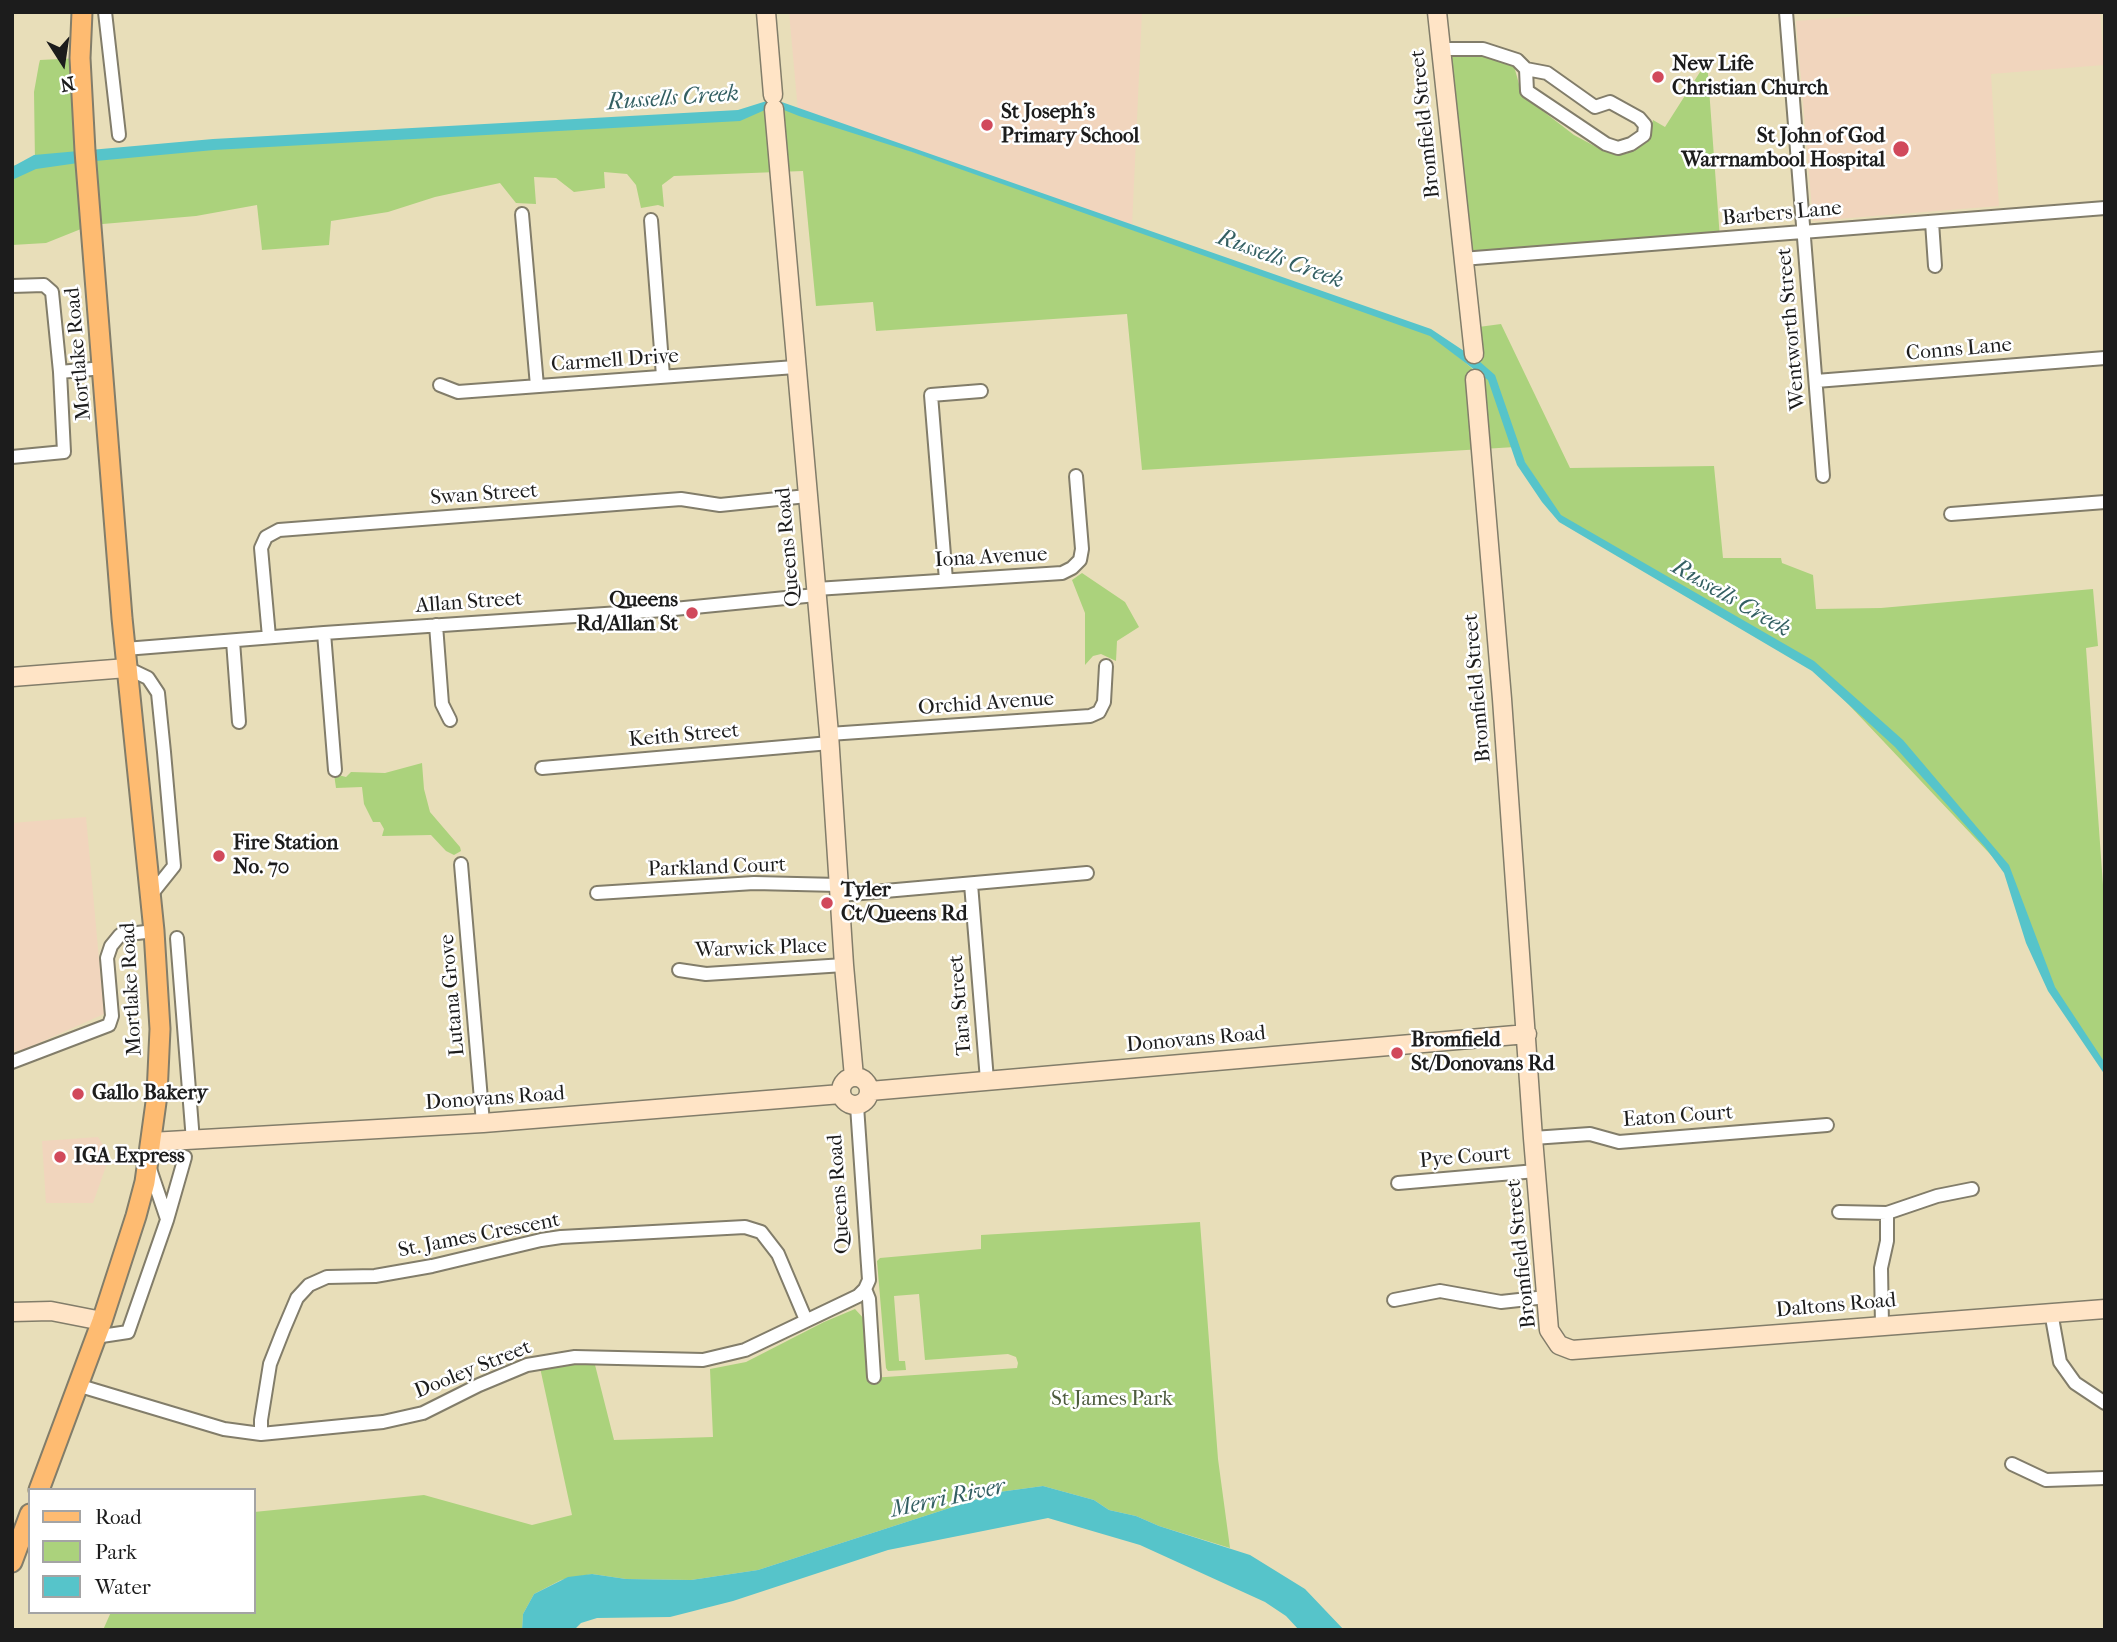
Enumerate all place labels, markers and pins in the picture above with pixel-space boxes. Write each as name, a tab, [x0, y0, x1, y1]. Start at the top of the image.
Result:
place label: New Life Christian Church	[1672, 52, 1828, 102]
marker: New Life Christian Church	[1650, 69, 1666, 85]
place label: St Joseph's Primary School	[1001, 100, 1139, 150]
marker: St Joseph's Primary School	[979, 117, 995, 133]
place label: St John of God Warrnambool Hospital	[1681, 124, 1885, 174]
marker: St John of God Warrnambool Hospital	[1891, 139, 1911, 159]
place label: Queens Rd/Allan St	[576, 588, 678, 638]
marker: Queens Rd/Allan St	[684, 605, 700, 621]
place label: Fire Station No. 70	[233, 831, 338, 881]
marker: Fire Station No. 70	[211, 848, 227, 864]
place label: Tyler Ct/Queens Rd	[841, 878, 967, 928]
marker: Tyler Ct/Queens Rd	[819, 895, 835, 911]
place label: Bromfield St/Donovans Rd	[1411, 1028, 1554, 1078]
marker: Bromfield St/Donovans Rd	[1389, 1045, 1405, 1061]
place label: Gallo Bakery	[92, 1081, 208, 1107]
marker: Gallo Bakery	[70, 1086, 86, 1102]
place label: IGA Express	[74, 1144, 185, 1170]
marker: IGA Express	[52, 1149, 68, 1165]

